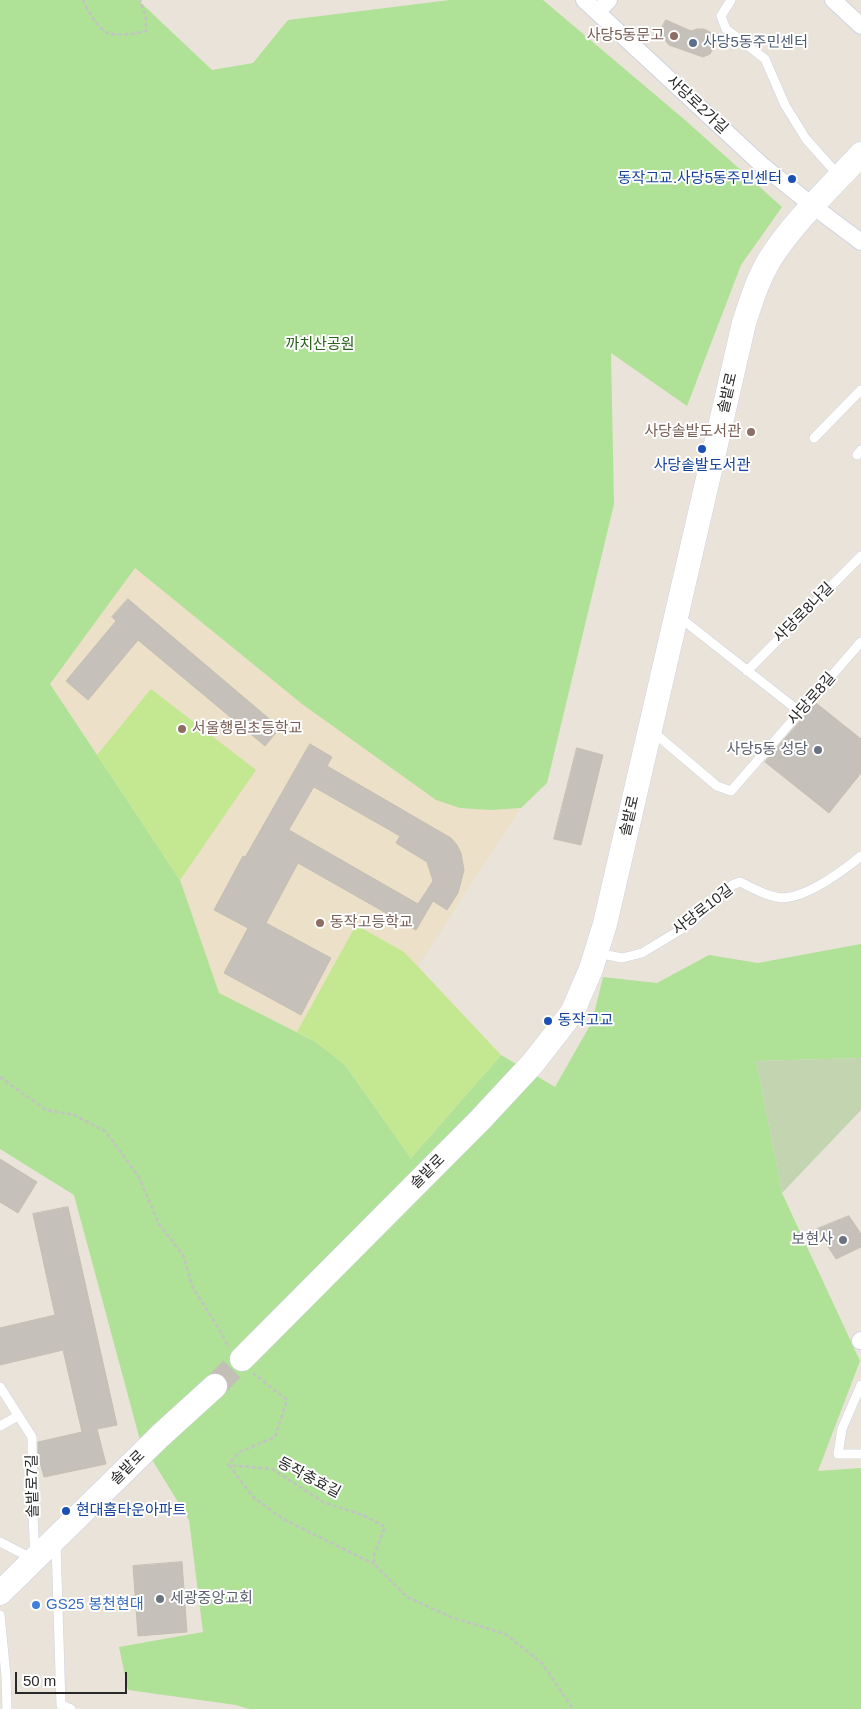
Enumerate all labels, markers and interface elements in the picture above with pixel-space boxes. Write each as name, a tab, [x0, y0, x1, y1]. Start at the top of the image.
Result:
place label: 사당5동문고	[587, 27, 664, 45]
marker: 사당5동문고	[668, 30, 680, 42]
place label: 사당5동주민센터	[703, 34, 808, 52]
marker: 사당5동주민센터	[687, 37, 699, 49]
street label: 사당로2가길	[663, 72, 731, 138]
place label: 동작고교.사당5동주민센터	[618, 170, 782, 188]
marker: 동작고교.사당5동주민센터	[786, 173, 798, 185]
park label: 까치산공원	[286, 336, 354, 354]
street label: 솔밭로	[715, 371, 741, 415]
place label: 사당솔밭도서관	[644, 423, 741, 441]
marker: 사당솔밭도서관	[745, 426, 757, 438]
marker: 사당솥발도서관	[696, 443, 708, 455]
place label: 사당솥발도서관	[654, 457, 750, 475]
street label: 사당로8나길	[770, 579, 838, 647]
street label: 사당로8길	[784, 669, 840, 729]
place label: 서울행림초등학교	[192, 720, 302, 738]
marker: 서울행림초등학교	[176, 723, 188, 735]
place label: 사당5동 성당	[726, 741, 808, 759]
marker: 사당5동 성당	[812, 744, 824, 756]
street label: 솔밭로	[617, 794, 643, 838]
street label: 사당로10길	[669, 881, 737, 939]
place label: 동작고등학교	[330, 914, 413, 932]
marker: 동작고등학교	[314, 917, 326, 929]
place label: 동작고교	[558, 1012, 613, 1030]
marker: 동작고교	[542, 1015, 554, 1027]
street label: 솔밭로	[407, 1151, 449, 1193]
place label: 보현사	[792, 1231, 833, 1249]
marker: 보현사	[837, 1234, 849, 1246]
street label: 솔밭로	[107, 1447, 149, 1489]
street label: 솔밭로7길	[23, 1454, 43, 1518]
street label: 동작충효길	[274, 1454, 344, 1502]
place label: 현대홈타운아파트	[76, 1502, 186, 1520]
marker: 현대홈타운아파트	[60, 1505, 72, 1517]
place label: 세광중앙교회	[170, 1590, 253, 1608]
marker: 세광중앙교회	[154, 1593, 166, 1605]
place label: GS25 봉천현대	[46, 1596, 144, 1614]
marker: GS25 봉천현대	[30, 1599, 42, 1611]
scale bar	[18, 1662, 130, 1694]
text: 50 m	[23, 1672, 56, 1689]

